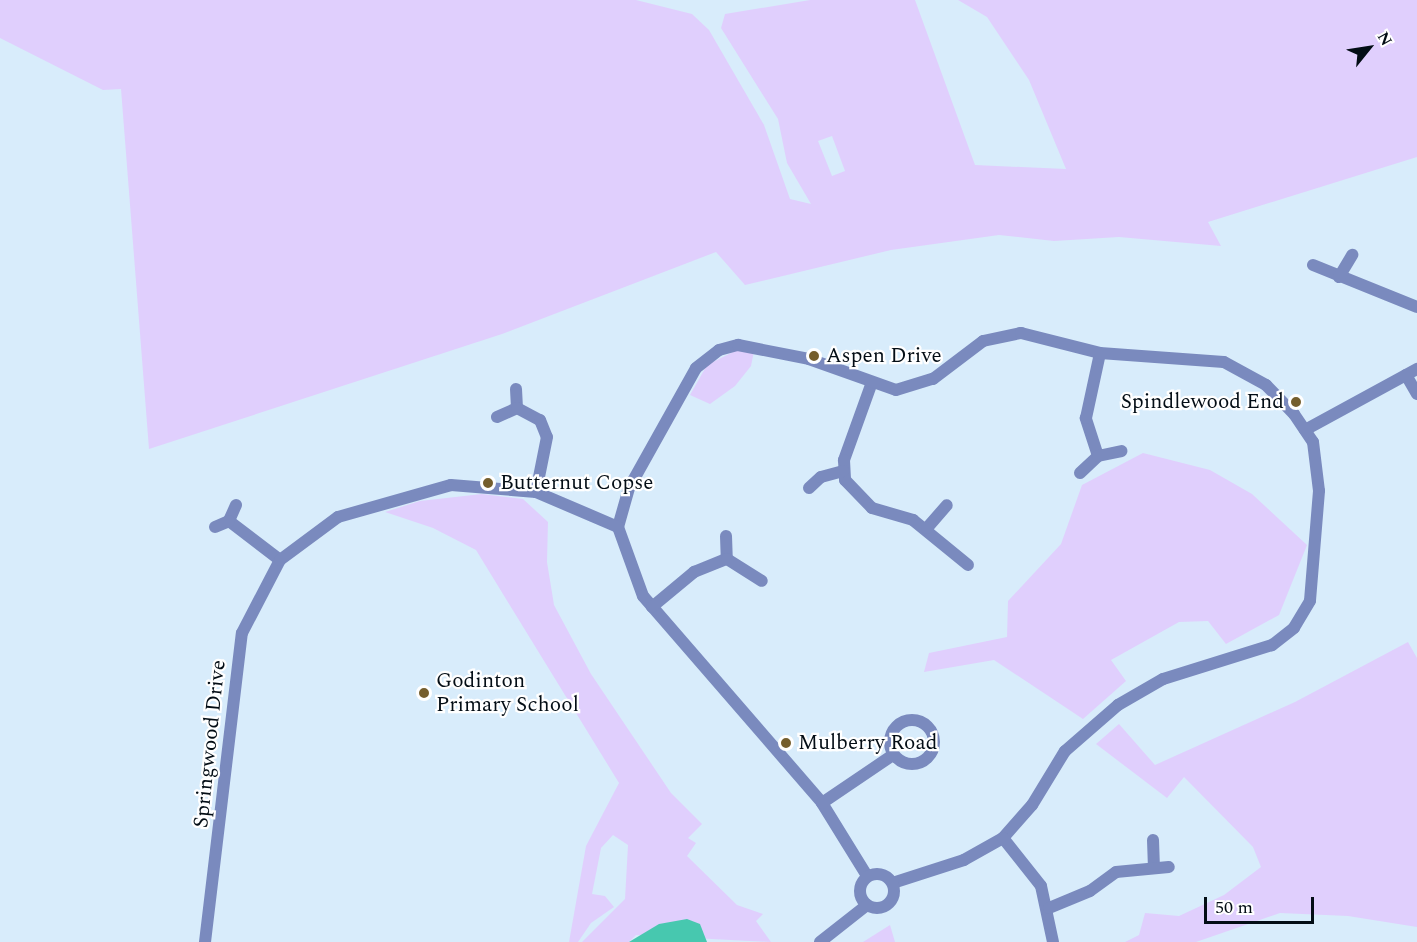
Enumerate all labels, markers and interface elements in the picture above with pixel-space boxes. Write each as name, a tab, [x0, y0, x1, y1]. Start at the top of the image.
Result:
north arrow	[1339, 18, 1399, 78]
text: N	[1371, 27, 1398, 51]
place label: Aspen Drive	[826, 343, 942, 369]
marker: Aspen Drive	[807, 349, 821, 363]
place label: Spindlewood End	[1121, 389, 1284, 415]
marker: Spindlewood End	[1289, 395, 1303, 409]
place label: Butternut Copse	[500, 470, 653, 496]
marker: Butternut Copse	[481, 476, 495, 490]
street label: Springwood Drive	[189, 659, 231, 829]
place label: Godinton Primary School	[436, 668, 579, 718]
marker: Godinton Primary School	[417, 686, 431, 700]
place label: Mulberry Road	[798, 730, 937, 756]
marker: Mulberry Road	[779, 736, 793, 750]
scale bar	[1207, 885, 1316, 923]
text: 50 m	[1215, 894, 1253, 921]

